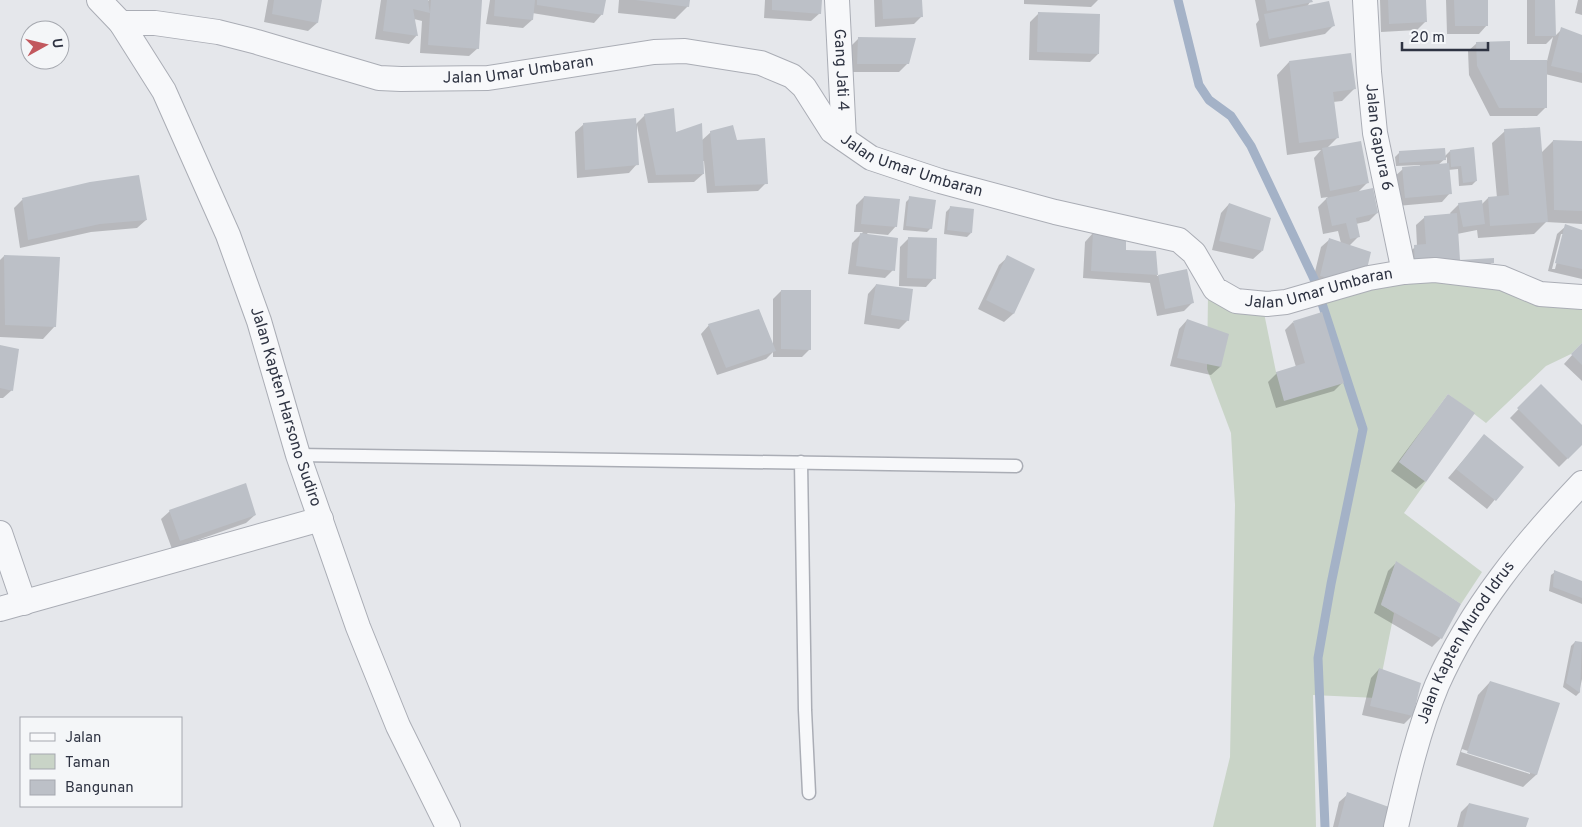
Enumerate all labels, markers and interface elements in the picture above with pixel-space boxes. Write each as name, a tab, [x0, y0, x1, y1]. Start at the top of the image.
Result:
north arrow	[20, 20, 70, 70]
scale bar	[1402, 20, 1488, 52]
street label: Gang Jati 4	[828, 28, 853, 111]
text: 20 m	[1410, 29, 1445, 48]
text: U	[47, 37, 65, 50]
street label: Jalan Umar Umbaran	[443, 52, 595, 89]
street label: Jalan Gapura 6	[1360, 83, 1397, 193]
street label: Jalan Umar Umbaran	[836, 129, 985, 202]
street label: Jalan Umar Umbaran	[1244, 264, 1394, 314]
street label: Jalan Kapten Harsono Sudiro	[245, 304, 325, 510]
street label: Jalan Kapten Murod Idrus	[1413, 557, 1520, 727]
legend	[20, 717, 182, 807]
text: Jalan	[65, 729, 102, 748]
text: Taman	[65, 754, 110, 773]
text: Bangunan	[65, 779, 134, 798]

